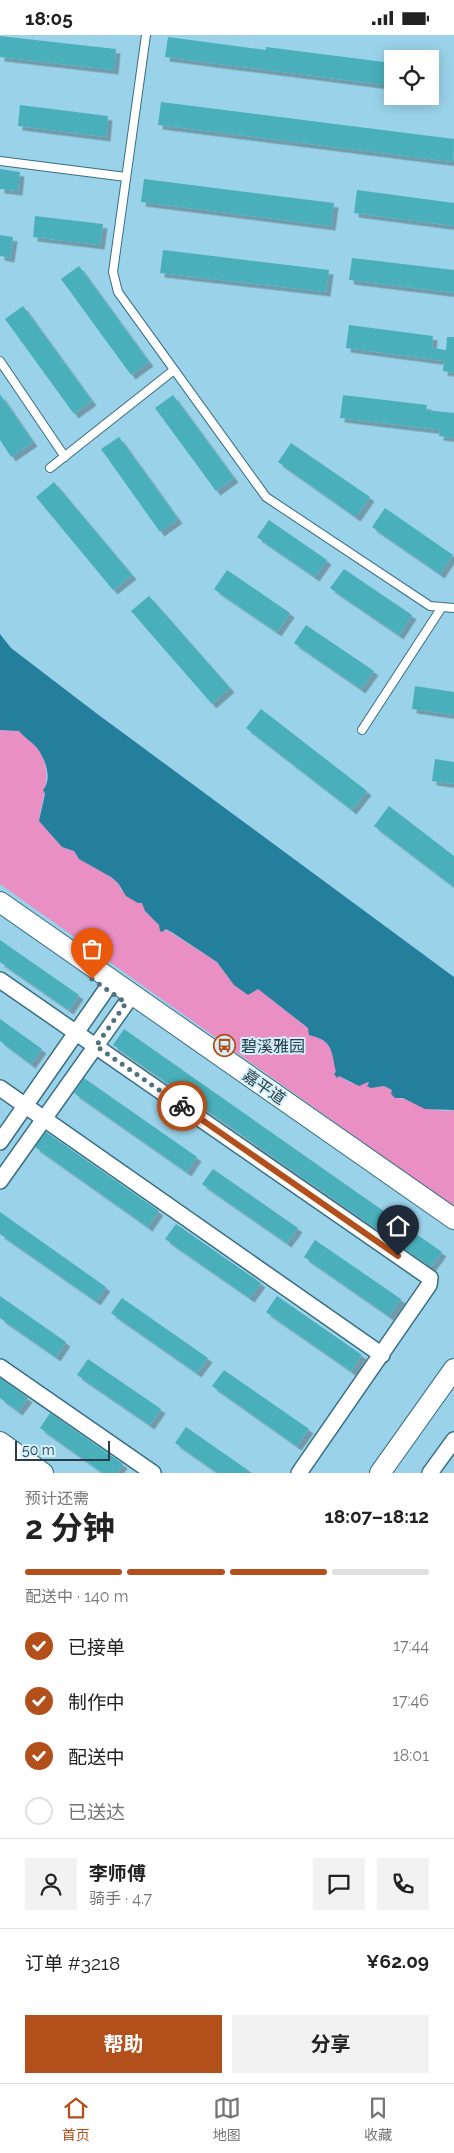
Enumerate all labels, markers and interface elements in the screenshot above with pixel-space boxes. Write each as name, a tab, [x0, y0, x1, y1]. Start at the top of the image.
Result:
text: 18:05	[25, 7, 73, 29]
map controls	[384, 50, 439, 105]
button: locate	[384, 50, 439, 105]
pin	[71, 928, 113, 979]
icon: bag	[78, 935, 106, 963]
bus stop icon: 碧溪雅园	[213, 1034, 237, 1058]
place label: 碧溪雅园	[241, 1037, 305, 1056]
street label: 嘉平道	[239, 1065, 289, 1109]
courier	[157, 1081, 207, 1131]
icon: bike	[168, 1092, 196, 1120]
pin	[377, 1205, 419, 1256]
icon: home	[384, 1212, 412, 1240]
scale bar	[15, 1438, 110, 1461]
text: 50 m	[22, 1442, 55, 1458]
text: 预计还需	[25, 1489, 89, 1508]
text: 18:07–18:12	[324, 1505, 429, 1527]
text: 2 分钟	[25, 1509, 115, 1546]
text: 配送中 · 140 m	[25, 1587, 128, 1606]
icon: check	[25, 1632, 53, 1660]
text: 已接单	[68, 1636, 125, 1658]
text: 17:44	[393, 1636, 429, 1655]
icon: check	[25, 1687, 53, 1715]
text: 制作中	[68, 1691, 125, 1713]
text: 17:46	[392, 1691, 429, 1710]
icon: check	[25, 1742, 53, 1770]
text: 配送中	[68, 1746, 125, 1768]
text: 18:01	[393, 1746, 429, 1765]
text: 已送达	[68, 1801, 125, 1823]
button: person	[25, 1858, 77, 1910]
button: chat	[313, 1858, 365, 1910]
button: phone	[377, 1858, 429, 1910]
text: 李师傅	[89, 1862, 146, 1884]
text: 骑手 · 4.7	[89, 1889, 152, 1908]
text: ¥62.09	[366, 1950, 429, 1972]
text: 订单 #3218	[25, 1952, 120, 1974]
button: 帮助	[25, 2015, 222, 2073]
button: 分享	[232, 2015, 429, 2073]
tab: 首页	[62, 2094, 90, 2144]
tab: 地图	[213, 2094, 241, 2144]
tab: 收藏	[364, 2094, 392, 2144]

